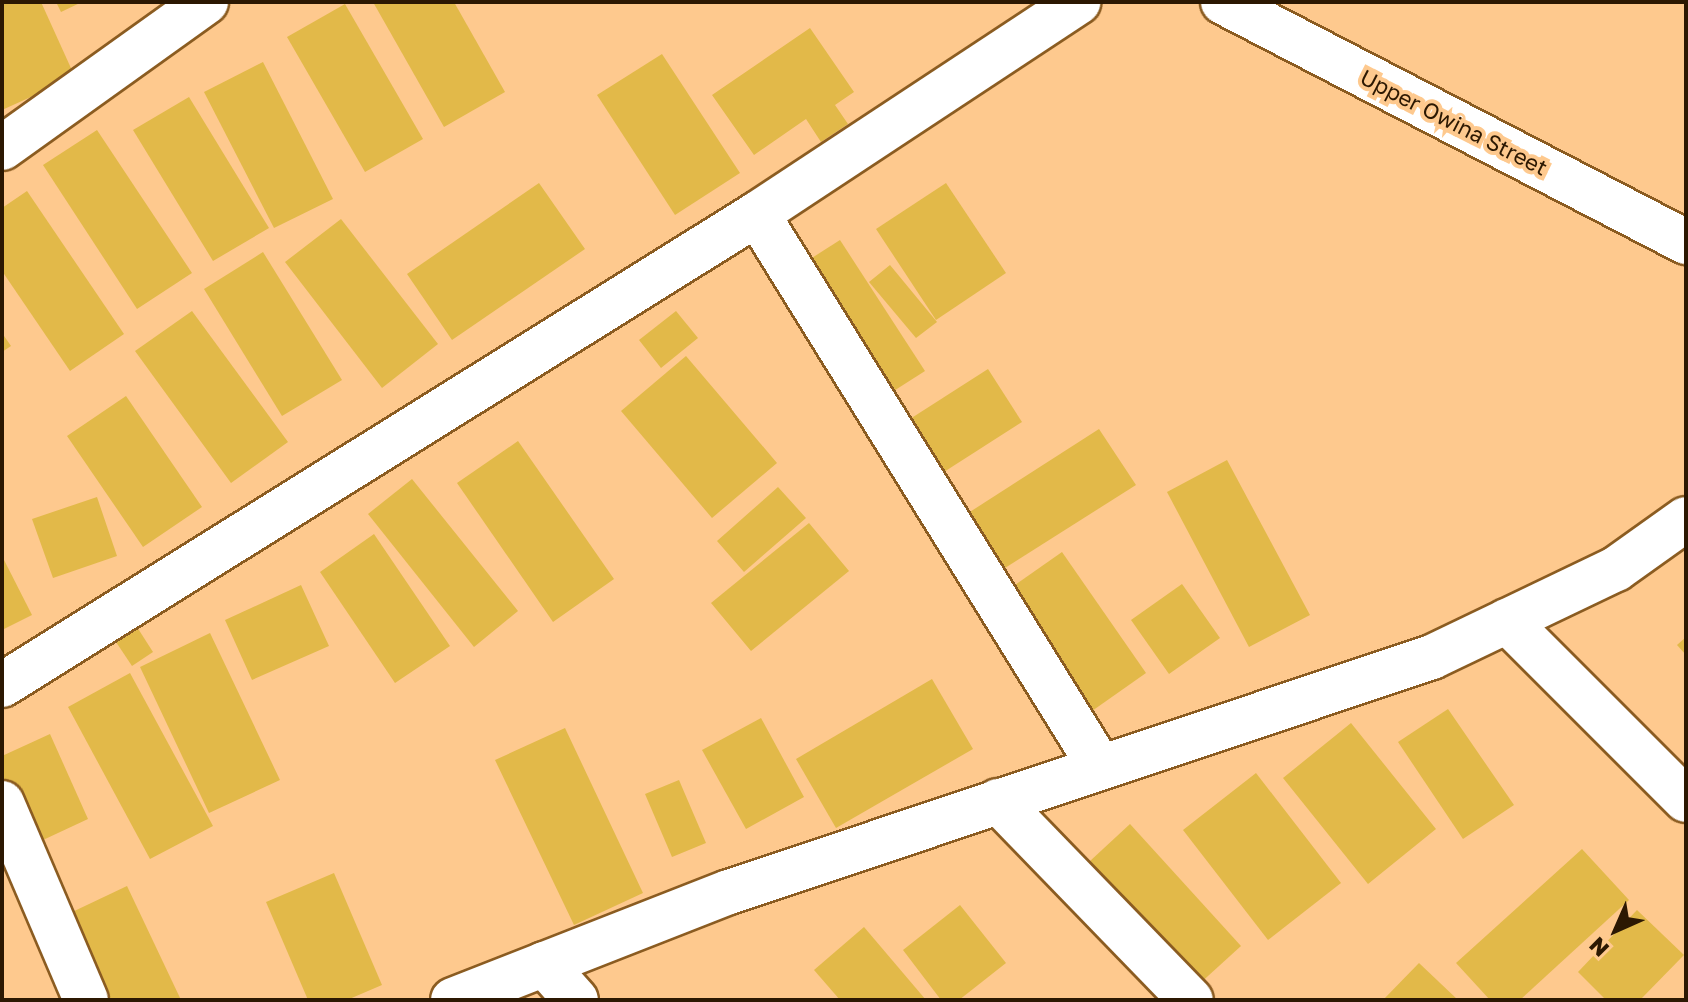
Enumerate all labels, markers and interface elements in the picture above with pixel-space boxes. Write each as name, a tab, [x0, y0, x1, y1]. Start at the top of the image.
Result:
street label: Upper Owina Street	[1356, 63, 1552, 181]
north arrow	[1576, 890, 1656, 970]
text: N	[1583, 932, 1614, 963]

